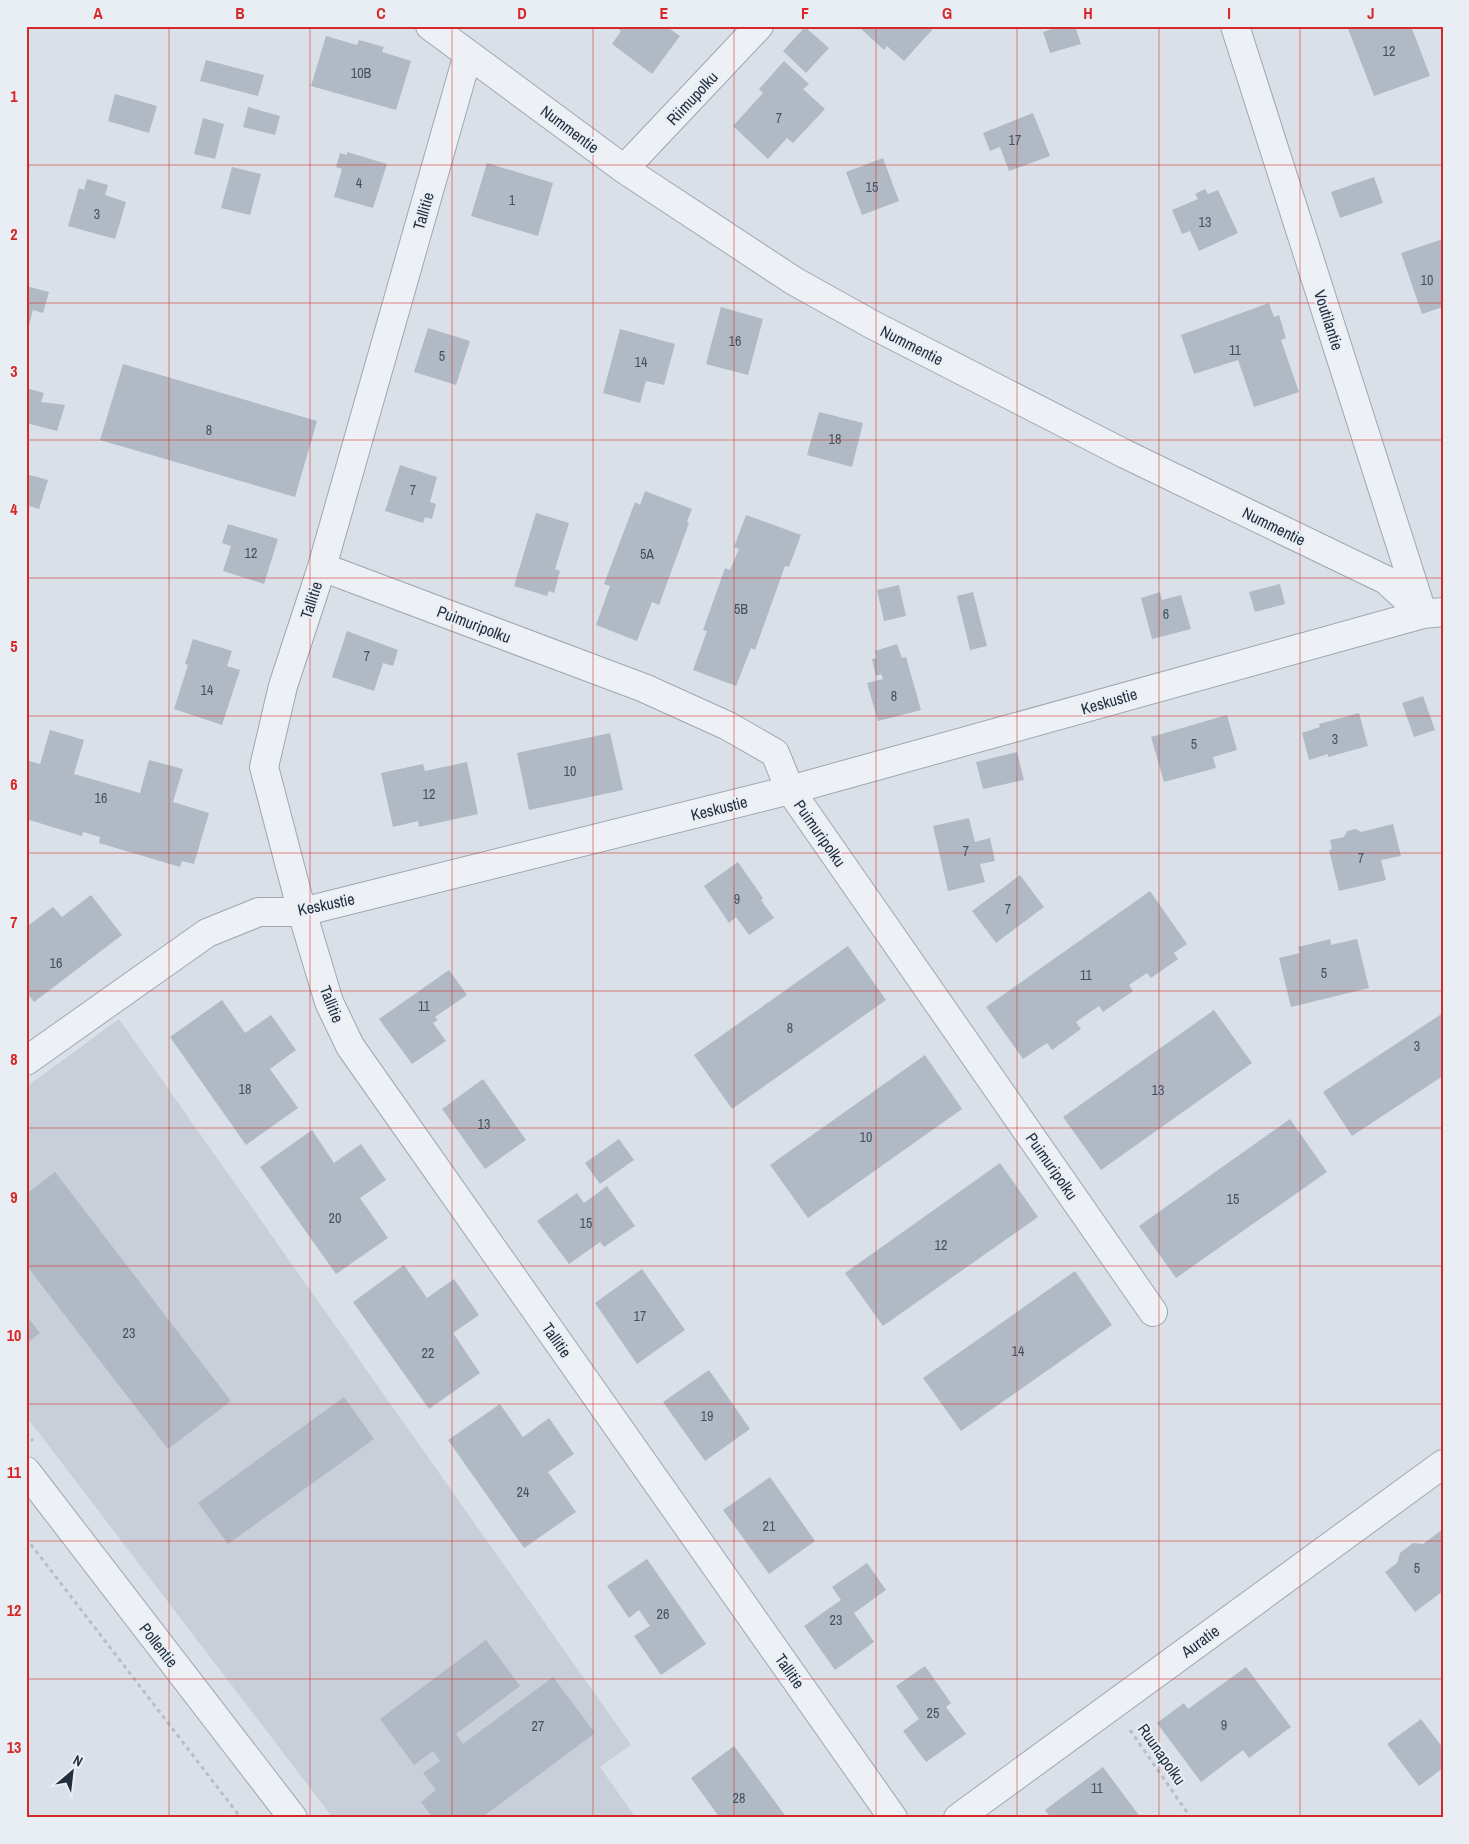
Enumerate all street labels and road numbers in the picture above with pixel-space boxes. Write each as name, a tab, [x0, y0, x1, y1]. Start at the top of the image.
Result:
street label: Riimupolku	[661, 66, 723, 130]
street label: Nummentie	[536, 100, 604, 158]
street label: Tallitie	[407, 190, 439, 232]
street label: Voutilantie	[1309, 287, 1349, 353]
street label: Nummentie	[877, 320, 947, 370]
street label: Nummentie	[1239, 501, 1309, 551]
street label: Tallitie	[295, 578, 327, 622]
street label: Puimuripolku	[434, 600, 514, 648]
street label: Keskustie	[1078, 682, 1140, 720]
street label: Keskustie	[688, 790, 750, 826]
street label: Puimuripolku	[789, 795, 851, 871]
street label: Keskustie	[296, 887, 356, 921]
street label: Tallitie	[315, 982, 349, 1026]
street label: Puimuripolku	[1021, 1128, 1083, 1204]
street label: Tallitie	[537, 1318, 577, 1362]
street label: Pollentie	[135, 1618, 183, 1672]
street label: Auratie	[1176, 1620, 1224, 1663]
street label: Tallitie	[770, 1649, 810, 1693]
street label: Ruunapolku	[1133, 1719, 1191, 1789]

